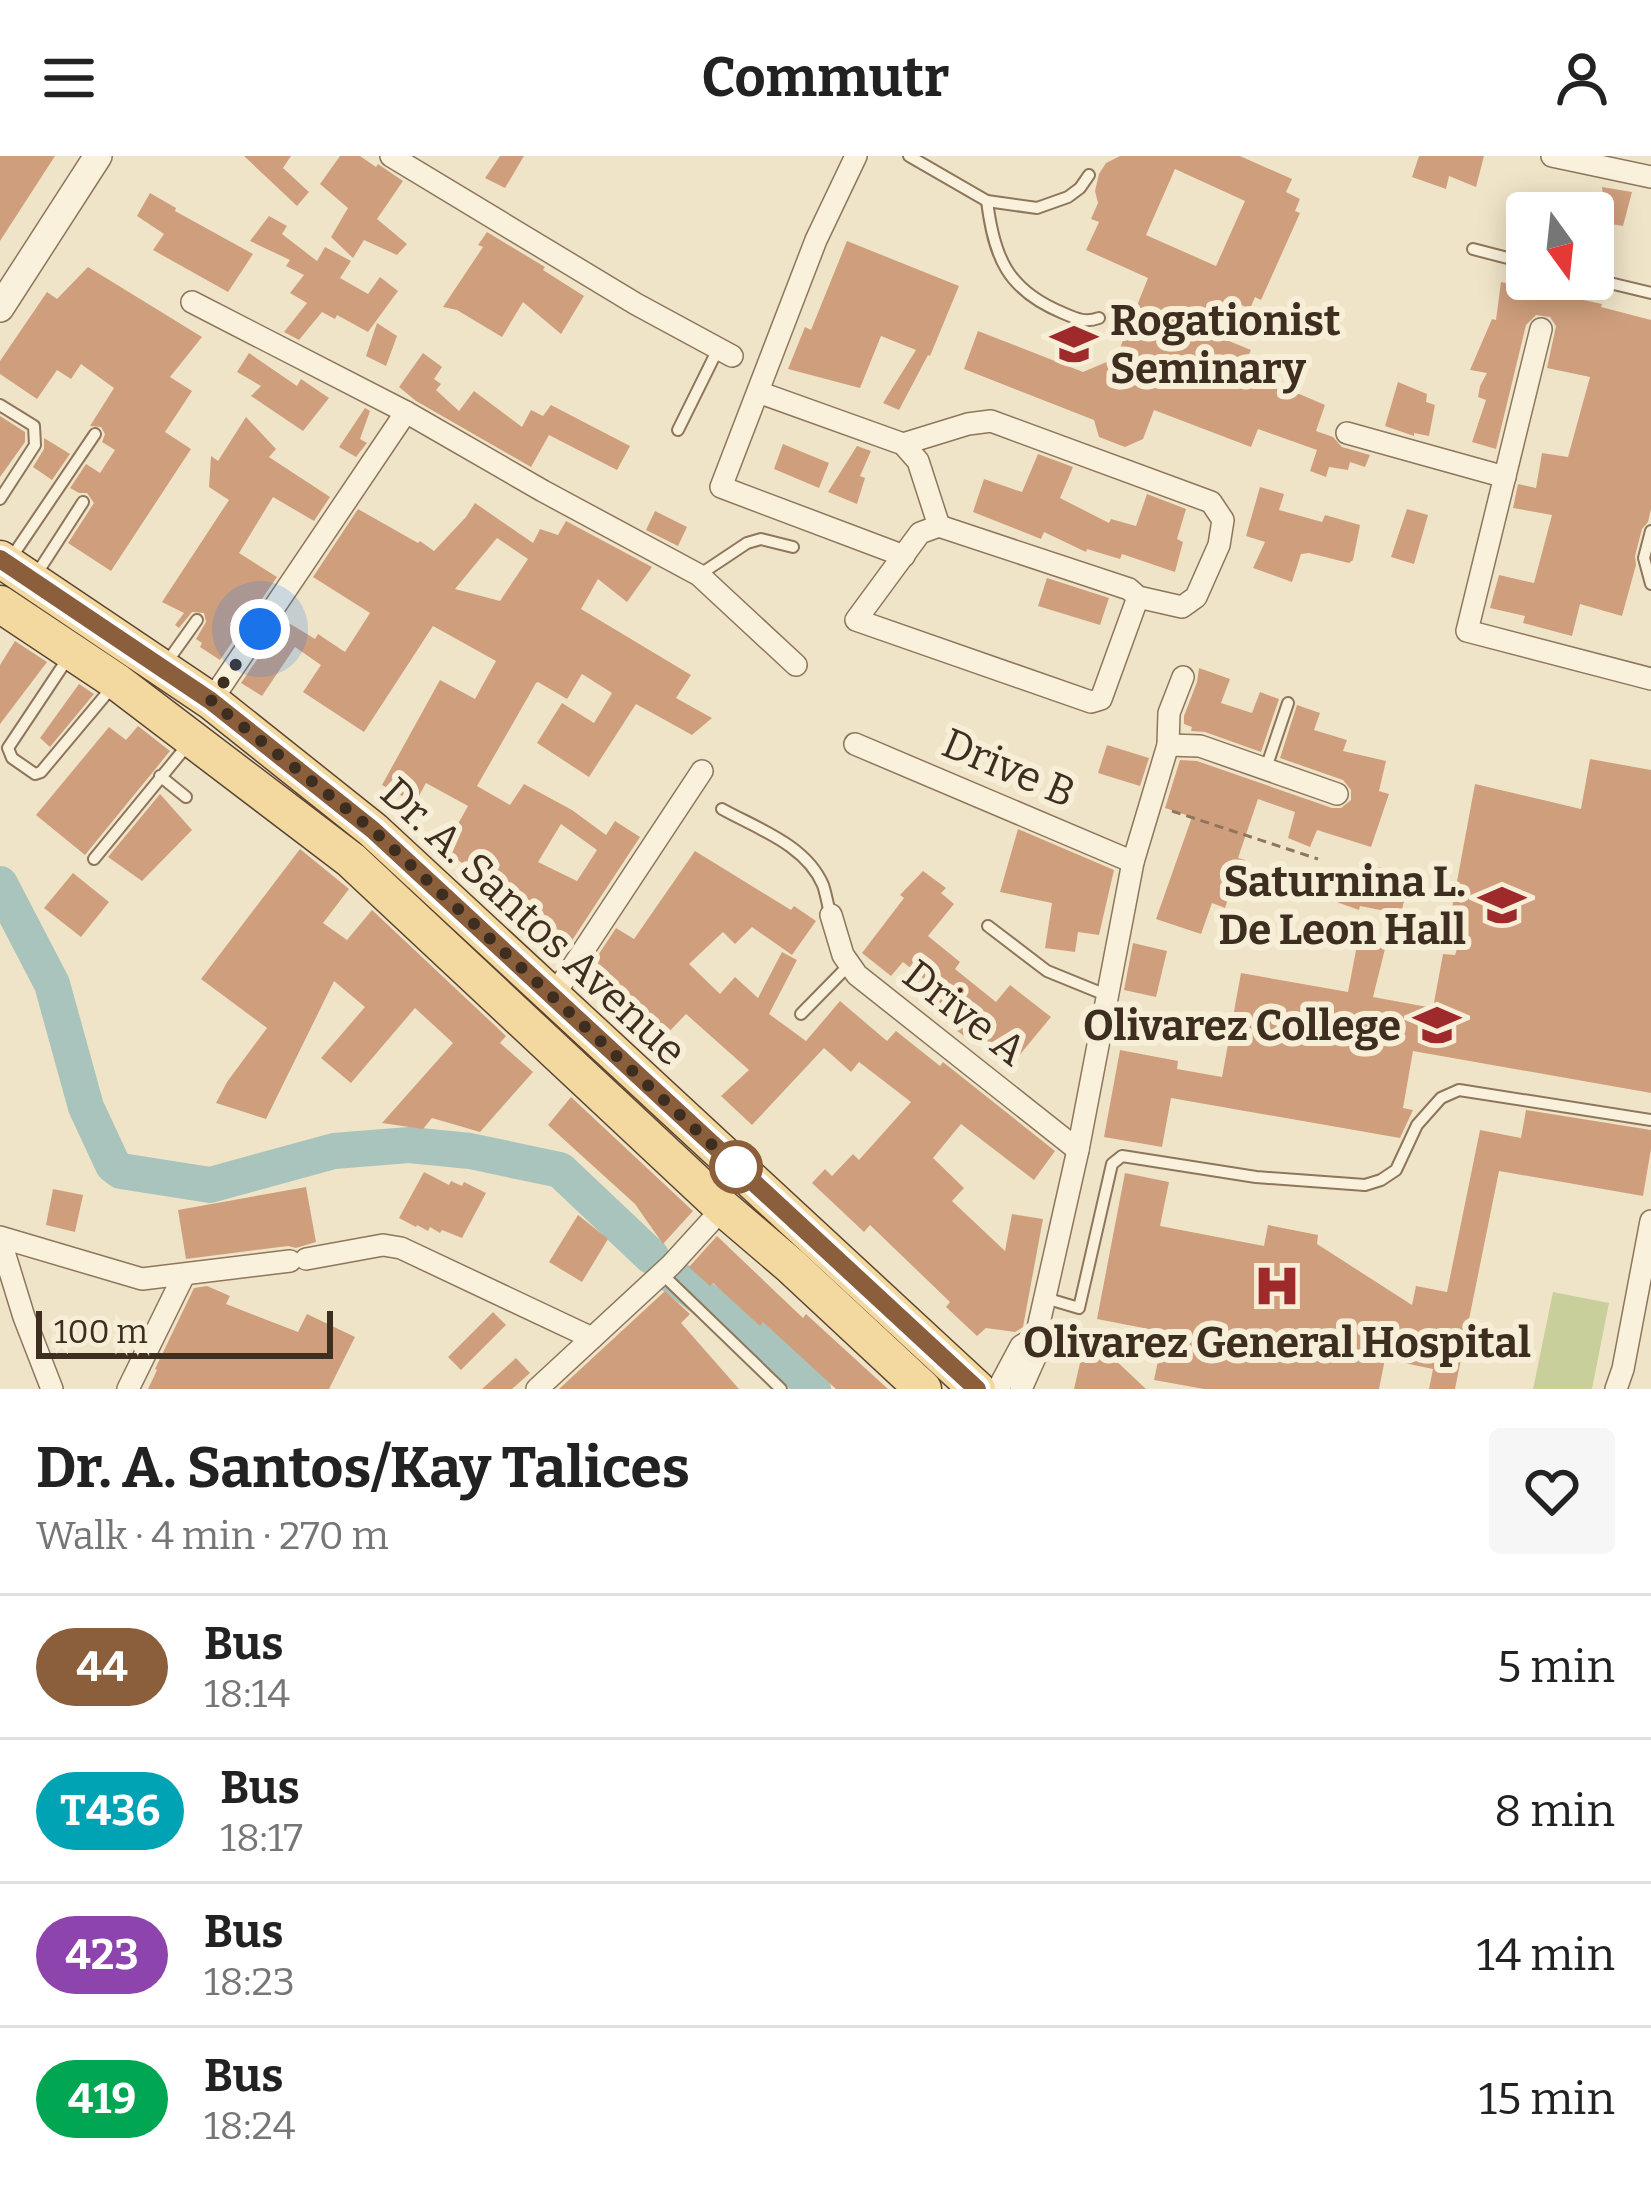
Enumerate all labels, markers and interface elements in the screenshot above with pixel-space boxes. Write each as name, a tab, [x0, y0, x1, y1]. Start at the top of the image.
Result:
icon: menu	[36, 45, 102, 111]
icon: person	[1549, 45, 1615, 111]
text: Commutr	[702, 46, 950, 110]
north arrow	[1506, 192, 1614, 300]
map controls	[1506, 192, 1614, 300]
place label: Rogationist Seminary	[1110, 296, 1341, 394]
school or university icon: Rogationist Seminary	[1049, 319, 1099, 369]
your location	[230, 599, 290, 659]
street label: Drive B	[935, 718, 1082, 818]
street label: Dr. A. Santos Avenue	[370, 767, 696, 1076]
place label: Saturnina L. De Leon Hall	[1218, 857, 1466, 955]
school or university icon: Saturnina L. De Leon Hall	[1477, 880, 1527, 930]
street label: Drive A	[893, 949, 1036, 1076]
school or university icon: Olivarez College	[1412, 1000, 1462, 1050]
place label: Olivarez College	[1083, 1001, 1401, 1051]
unlabelled marker	[711, 1142, 761, 1192]
hospital icon: Olivarez General Hospital	[1252, 1261, 1302, 1311]
scale bar	[36, 1305, 333, 1358]
text: 100 m	[54, 1312, 148, 1352]
place label: Olivarez General Hospital	[1023, 1318, 1531, 1368]
button: heart	[1489, 1428, 1615, 1554]
text: Dr. A. Santos/Kay Talices	[36, 1434, 690, 1502]
text: Walk · 4 min · 270 m	[36, 1513, 389, 1559]
text: Bus	[204, 1617, 283, 1671]
text: 5 min	[1497, 1640, 1615, 1694]
text: 44	[76, 1642, 128, 1692]
text: 18:14	[204, 1671, 290, 1717]
text: Bus	[220, 1761, 300, 1815]
text: 8 min	[1494, 1784, 1615, 1838]
text: T436	[60, 1786, 160, 1836]
text: 18:17	[220, 1815, 303, 1861]
text: Bus	[204, 1905, 283, 1959]
text: 14 min	[1477, 1928, 1615, 1982]
text: 423	[65, 1930, 139, 1980]
text: 18:23	[204, 1959, 295, 2005]
text: Bus	[204, 2049, 283, 2103]
text: 15 min	[1479, 2072, 1615, 2126]
text: 419	[68, 2074, 136, 2124]
text: 18:24	[204, 2103, 296, 2149]

